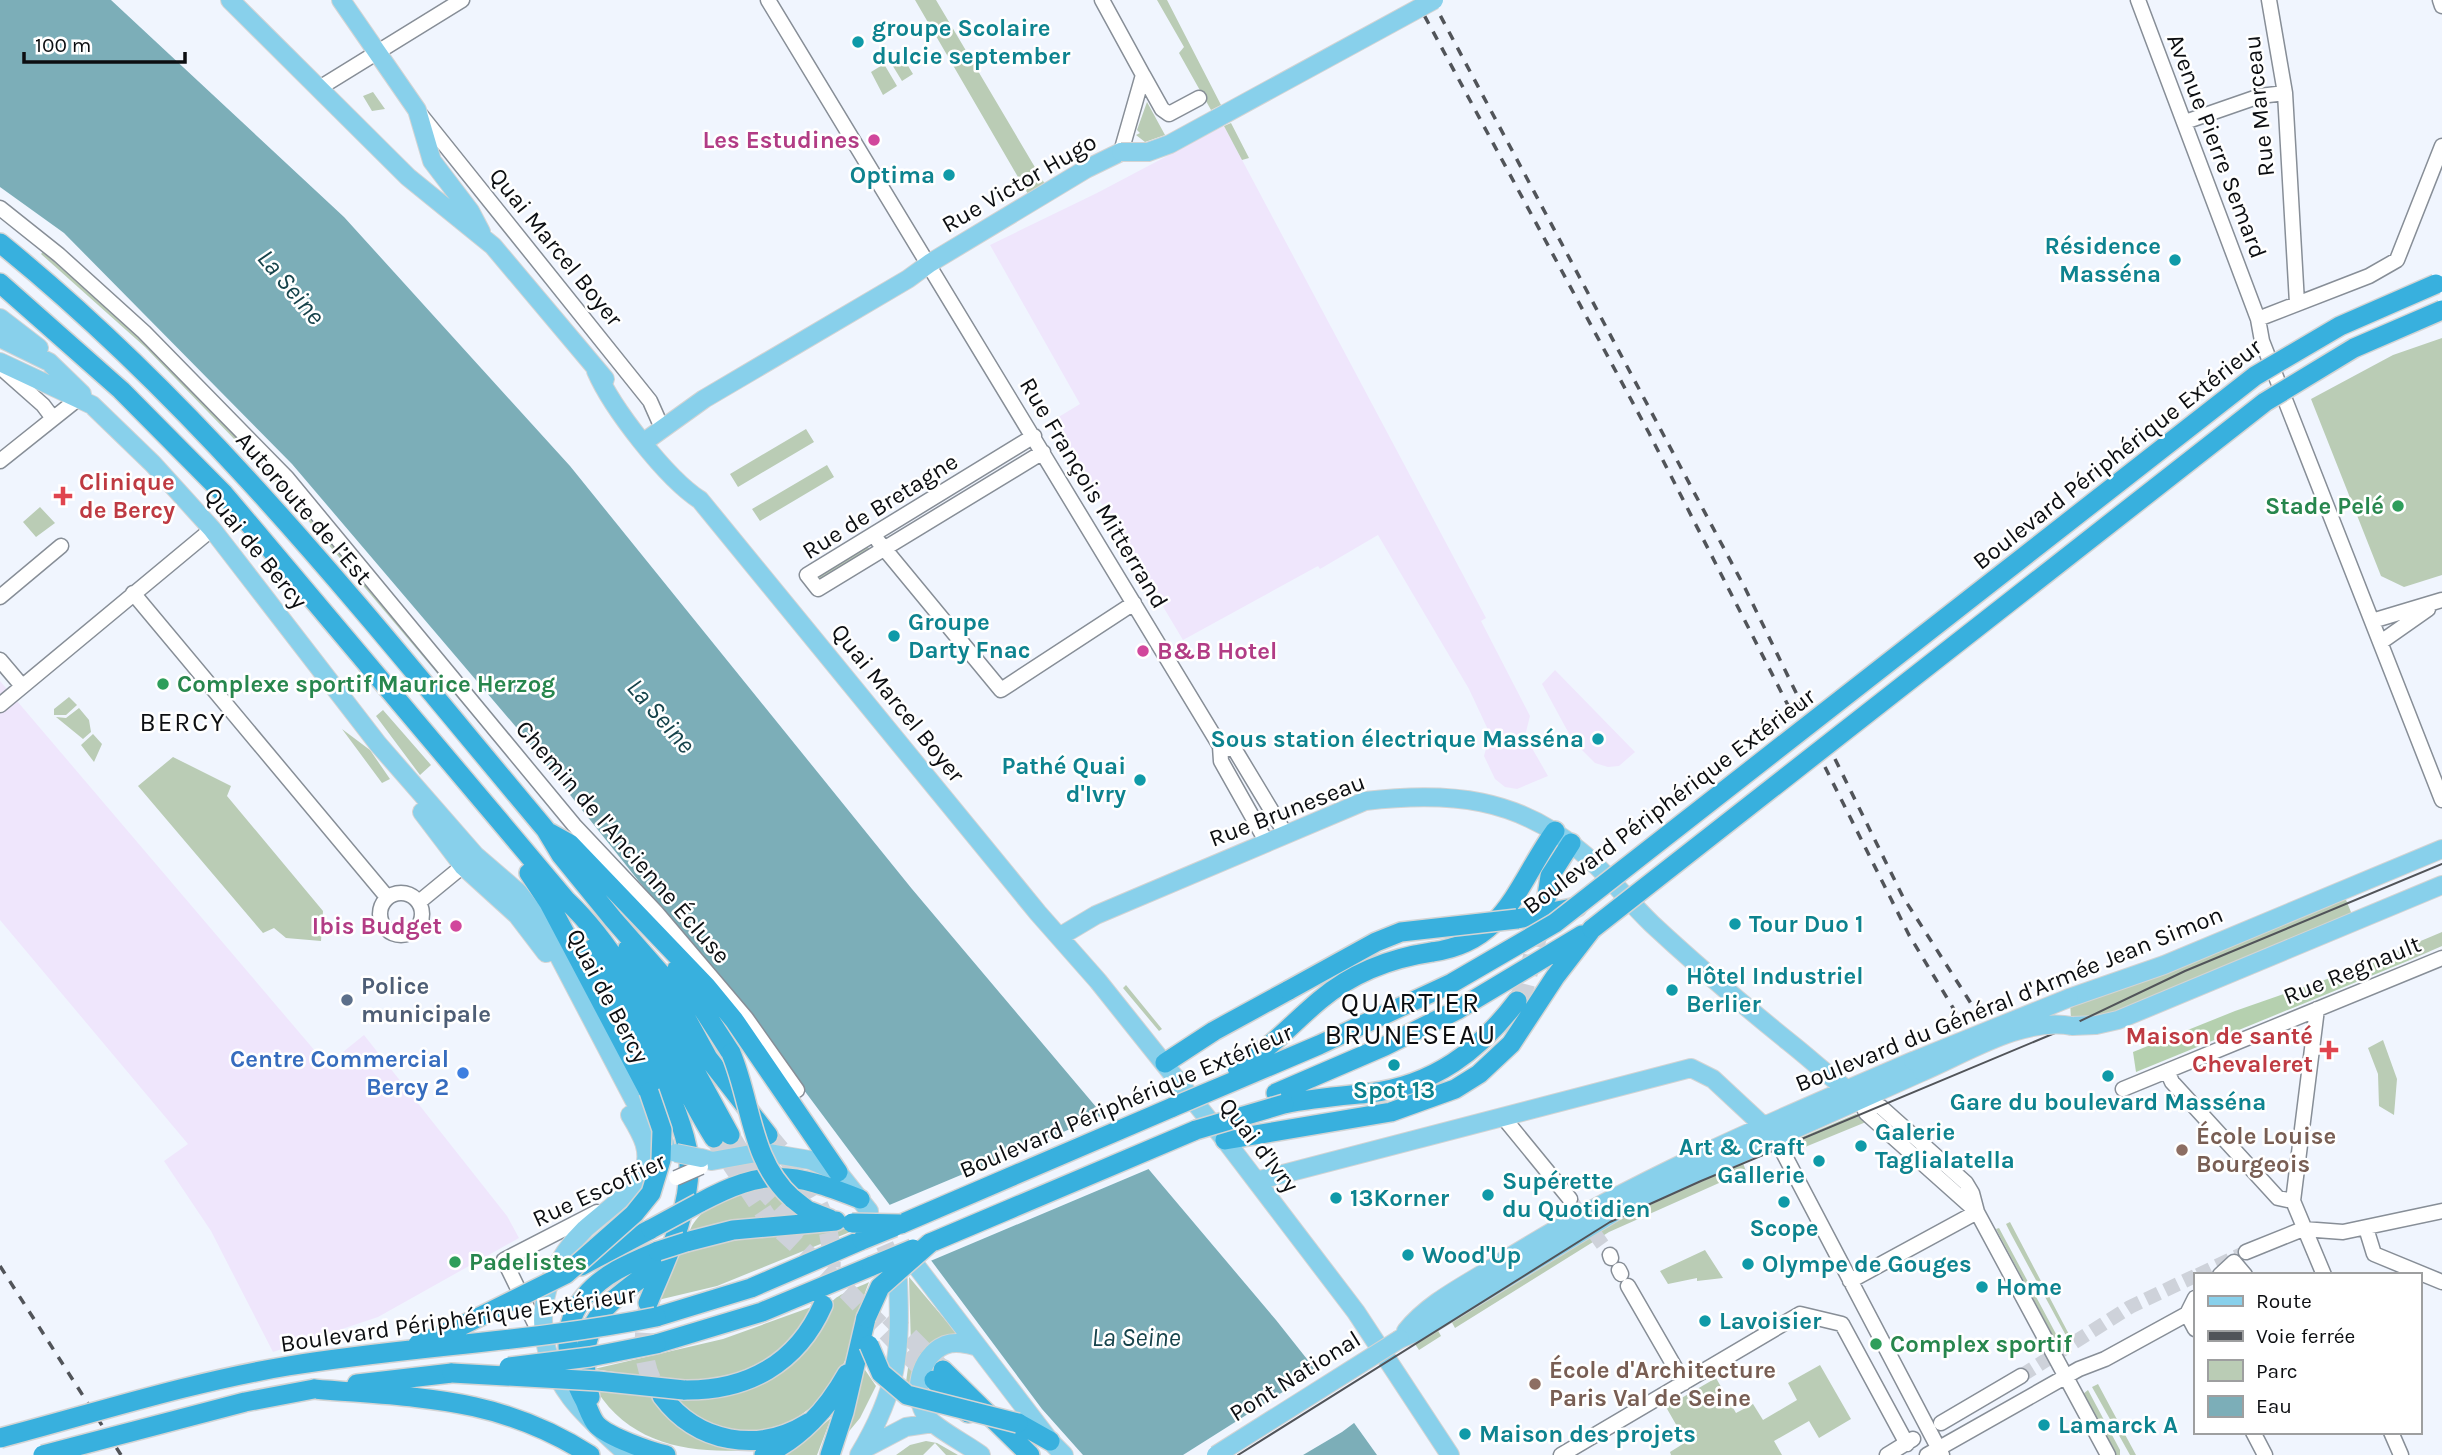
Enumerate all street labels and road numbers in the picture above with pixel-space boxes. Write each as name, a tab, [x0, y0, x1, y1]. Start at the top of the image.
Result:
street label: Avenue Pierre Semard	[2161, 30, 2273, 262]
street label: Rue Marceau	[2238, 34, 2280, 178]
street label: Rue Victor Hugo	[937, 127, 1101, 239]
street label: Quai Marcel Boyer	[484, 162, 629, 332]
street label: Boulevard Périphérique Extérieur	[1967, 332, 2267, 575]
street label: Rue François Mitterrand	[1014, 373, 1174, 613]
street label: Autoroute de l’Est	[230, 426, 378, 590]
street label: Rue de Bretagne	[797, 447, 963, 565]
street label: Quai de Bercy	[199, 482, 313, 614]
street label: Quai Marcel Boyer	[826, 618, 971, 788]
street label: Boulevard Périphérique Extérieur	[1517, 682, 1821, 920]
street label: Chemin de l'Ancienne Écluse	[510, 714, 737, 969]
street label: Rue Bruneseau	[1205, 767, 1369, 853]
street label: Boulevard du Général d'Armée Jean Simon	[1791, 900, 2227, 1098]
street label: Quai de Bercy	[561, 924, 655, 1068]
street label: Rue Regnault	[2279, 930, 2425, 1010]
street label: Boulevard Périphérique Extérieur	[955, 1018, 1297, 1184]
street label: Quai d'Ivry	[1213, 1092, 1305, 1198]
street label: Rue Escoffier	[528, 1147, 670, 1233]
street label: Boulevard Périphérique Extérieur	[278, 1280, 638, 1358]
street label: Pont National	[1224, 1325, 1366, 1427]

